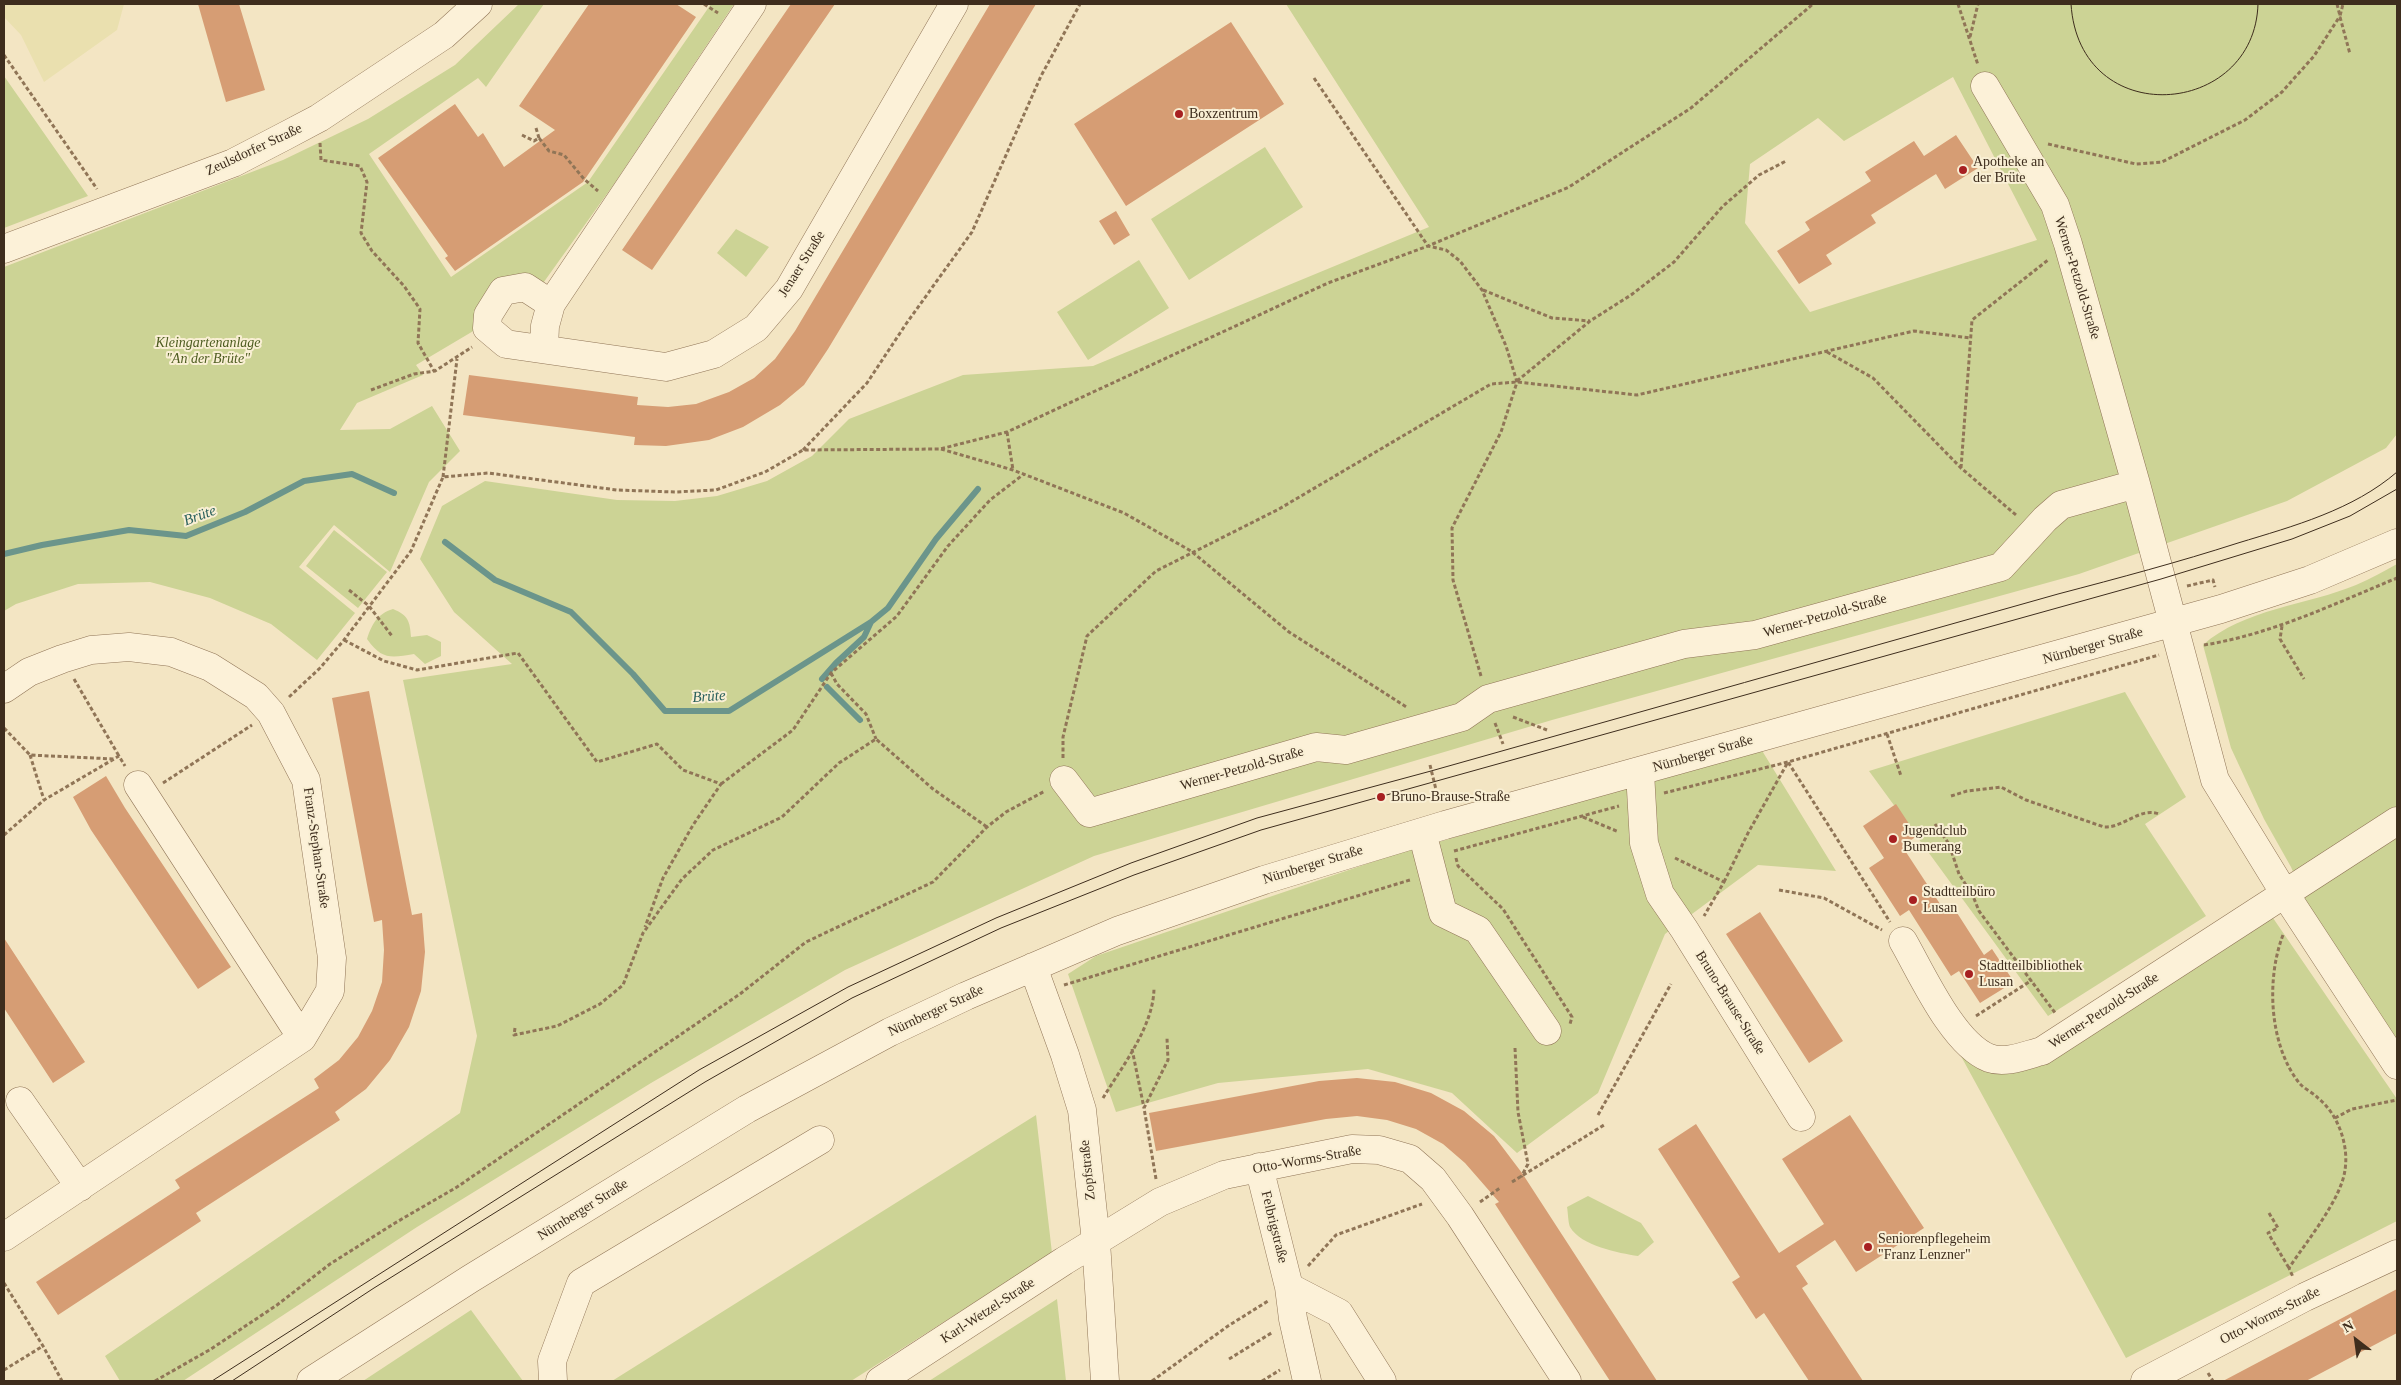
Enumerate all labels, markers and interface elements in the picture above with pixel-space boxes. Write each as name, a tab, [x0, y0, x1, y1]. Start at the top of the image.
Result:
place label: Boxzentrum	[1189, 106, 1258, 122]
marker: Boxzentrum	[1173, 108, 1185, 120]
street label: Zeulsdorfer Straße	[203, 120, 305, 180]
place label: Apotheke an der Brüte	[1973, 154, 2044, 186]
marker: Apotheke an der Brüte	[1957, 164, 1969, 176]
street label: Werner-Petzold-Straße	[2050, 215, 2104, 341]
street label: Jenaer Straße	[775, 228, 829, 300]
park label: Kleingartenanlage "An der Brüte"	[156, 335, 260, 368]
water label: Brüte	[181, 502, 219, 530]
street label: Werner-Petzold-Straße	[1761, 590, 1889, 642]
street label: Nürnberger Straße	[2041, 624, 2145, 668]
water label: Brüte	[692, 687, 726, 707]
street label: Nürnberger Straße	[1651, 732, 1755, 776]
street label: Werner-Petzold-Straße	[1178, 743, 1306, 795]
street label: Franz-Stephan-Straße	[299, 786, 333, 910]
place label: Bruno-Brause-Straße	[1391, 789, 1510, 805]
marker: Bruno-Brause-Straße	[1375, 791, 1387, 803]
place label: Jugendclub Bumerang	[1903, 823, 1967, 856]
marker: Jugendclub Bumerang	[1887, 833, 1899, 845]
street label: Nürnberger Straße	[1261, 842, 1365, 888]
place label: Stadtteilbüro Lusan	[1923, 884, 1995, 916]
marker: Stadtteilbüro Lusan	[1907, 894, 1919, 906]
street label: Bruno-Brause-Straße	[1691, 948, 1769, 1058]
place label: Stadtteilbibliothek Lusan	[1979, 958, 2082, 990]
marker: Stadtteilbibliothek Lusan	[1963, 968, 1975, 980]
street label: Werner-Petzold-Straße	[2046, 969, 2162, 1053]
street label: Nürnberger Straße	[886, 982, 986, 1040]
street label: Zopfstraße	[1076, 1139, 1100, 1201]
street label: Otto-Worms-Straße	[1251, 1142, 1363, 1178]
street label: Nürnberger Straße	[535, 1175, 631, 1245]
street label: Felbrigstraße	[1257, 1189, 1291, 1265]
place label: Seniorenpflegeheim "Franz Lenzner"	[1878, 1231, 1991, 1264]
marker: Seniorenpflegeheim "Franz Lenzner"	[1862, 1241, 1874, 1253]
street label: Karl-Wetzel-Straße	[938, 1274, 1038, 1348]
street label: Otto-Worms-Straße	[2217, 1284, 2323, 1348]
north arrow	[2331, 1315, 2381, 1365]
text: N	[2340, 1318, 2356, 1336]

